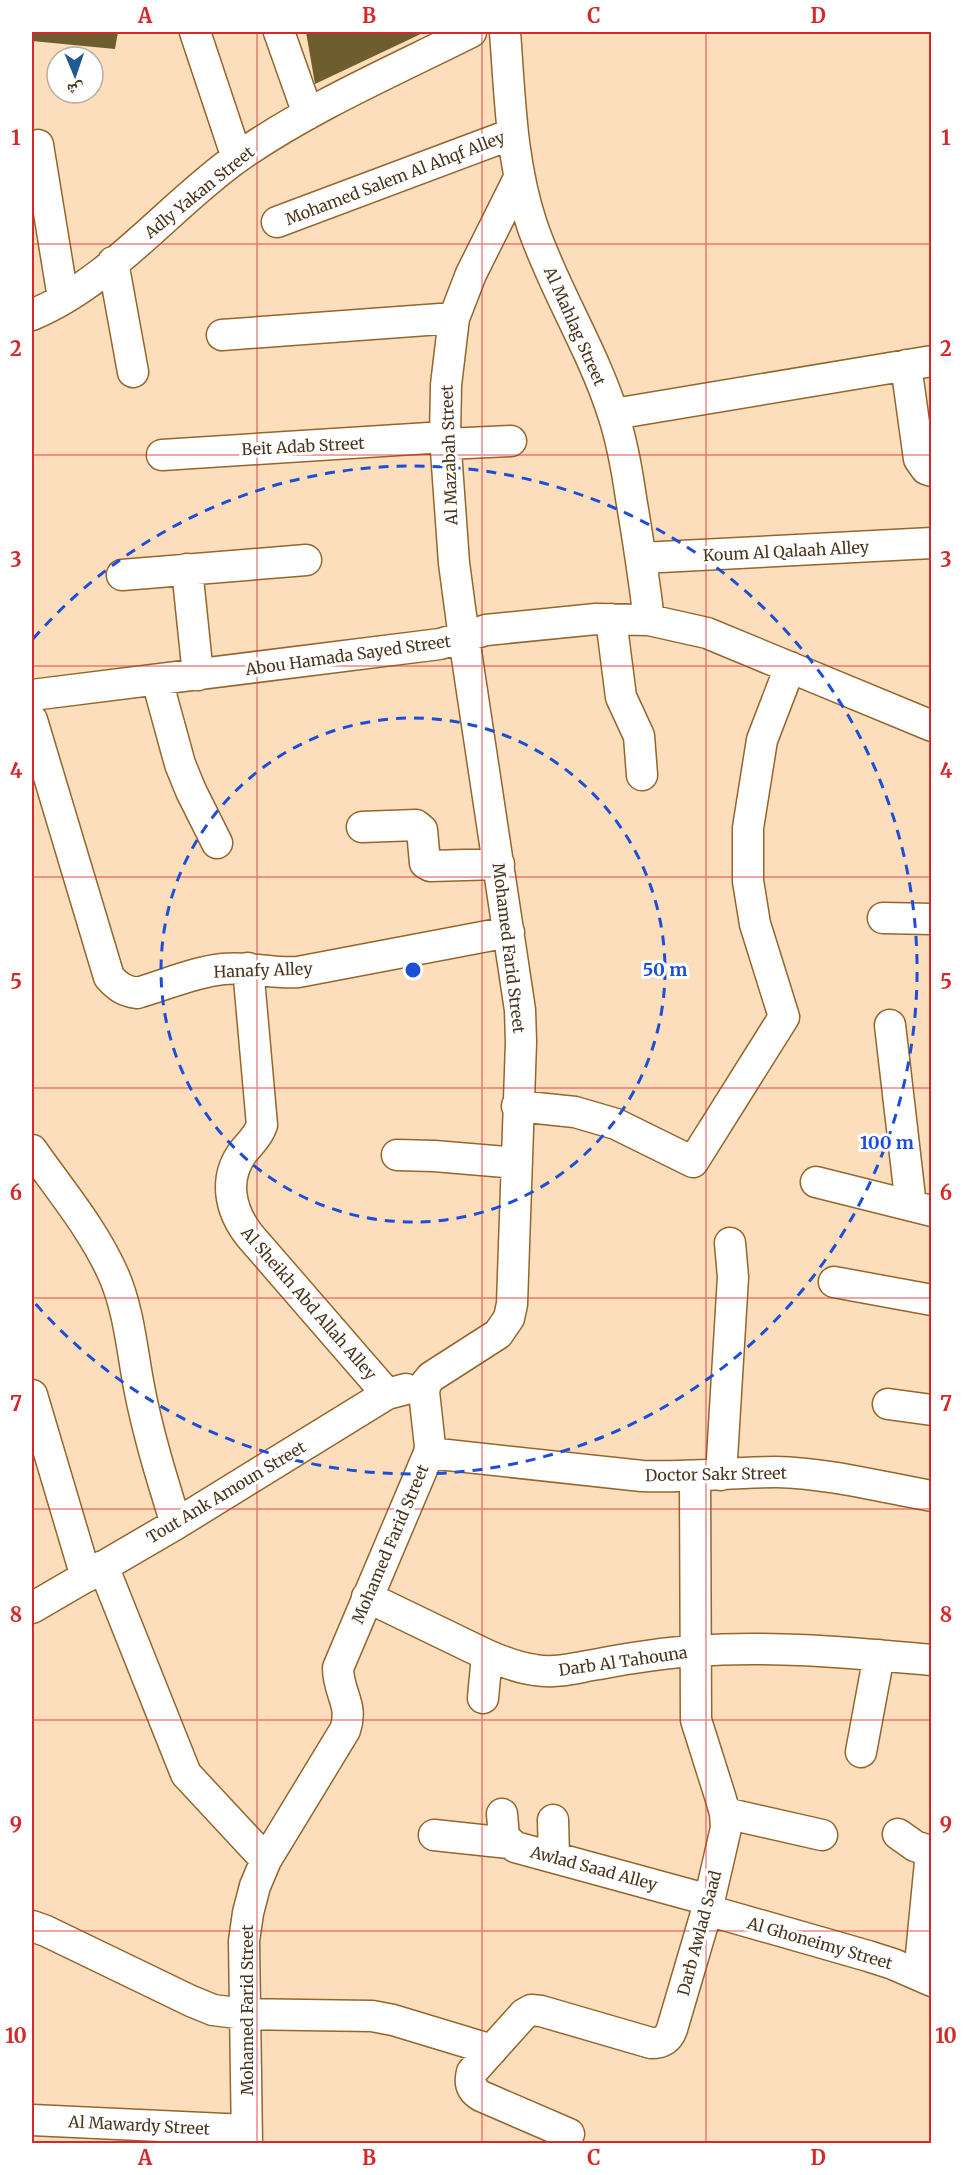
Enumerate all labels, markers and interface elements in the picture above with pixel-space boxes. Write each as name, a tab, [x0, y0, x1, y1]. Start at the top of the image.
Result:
text: A	[137, 3, 153, 28]
text: B	[362, 3, 376, 28]
text: C	[587, 3, 601, 28]
text: D	[810, 3, 826, 28]
north arrow	[45, 45, 105, 105]
text: ش	[67, 80, 84, 100]
text: 1	[11, 125, 21, 150]
text: 1	[941, 125, 951, 150]
street label: Mohamed Salem Al Ahqf Alley	[282, 127, 508, 229]
street label: Adly Yakan Street	[139, 141, 258, 243]
street label: Al Mahlag Street	[539, 263, 610, 389]
text: 2	[10, 336, 22, 361]
text: 2	[940, 336, 952, 361]
street label: Al Mazabah Street	[437, 384, 461, 527]
street label: Beit Adab Street	[241, 433, 366, 459]
street label: Koum Al Qalaah Alley	[702, 537, 870, 565]
text: 3	[10, 547, 22, 572]
text: 3	[940, 547, 952, 572]
street label: Abou Hamada Sayed Street	[243, 631, 453, 679]
text: 4	[10, 758, 23, 783]
text: 4	[940, 758, 953, 783]
street label: Mohamed Farid Street	[489, 862, 529, 1035]
street label: Hanafy Alley	[213, 958, 314, 982]
text: 50 m	[643, 958, 687, 981]
centre of rings	[403, 960, 423, 980]
text: 5	[10, 969, 22, 994]
text: 5	[940, 969, 952, 994]
text: 100 m	[860, 1131, 914, 1154]
text: 6	[10, 1180, 22, 1205]
text: 6	[940, 1180, 952, 1205]
street label: Al Sheikh Abd Allah Alley	[236, 1222, 381, 1384]
text: 7	[10, 1391, 22, 1416]
text: 7	[940, 1391, 952, 1416]
street label: Tout Ank Amoun Street	[143, 1436, 310, 1547]
street label: Mohamed Farid Street	[347, 1461, 433, 1627]
street label: Doctor Sakr Street	[645, 1463, 788, 1485]
text: 8	[10, 1602, 22, 1627]
text: 8	[940, 1602, 952, 1627]
street label: Darb Al Tahouna	[557, 1642, 689, 1680]
text: 9	[10, 1812, 22, 1837]
text: 9	[940, 1812, 952, 1837]
street label: Awlad Saad Alley	[527, 1841, 660, 1895]
street label: Darb Awlad Saad	[673, 1868, 725, 1998]
street label: Al Ghoneimy Street	[744, 1912, 896, 1974]
street label: Mohamed Farid Street	[237, 1924, 257, 2096]
text: 10	[5, 2023, 27, 2048]
text: 10	[935, 2023, 957, 2048]
street label: Al Mawardy Street	[67, 2111, 211, 2139]
text: A	[137, 2145, 153, 2170]
text: B	[362, 2145, 376, 2170]
text: C	[587, 2145, 601, 2170]
text: D	[810, 2145, 826, 2170]

